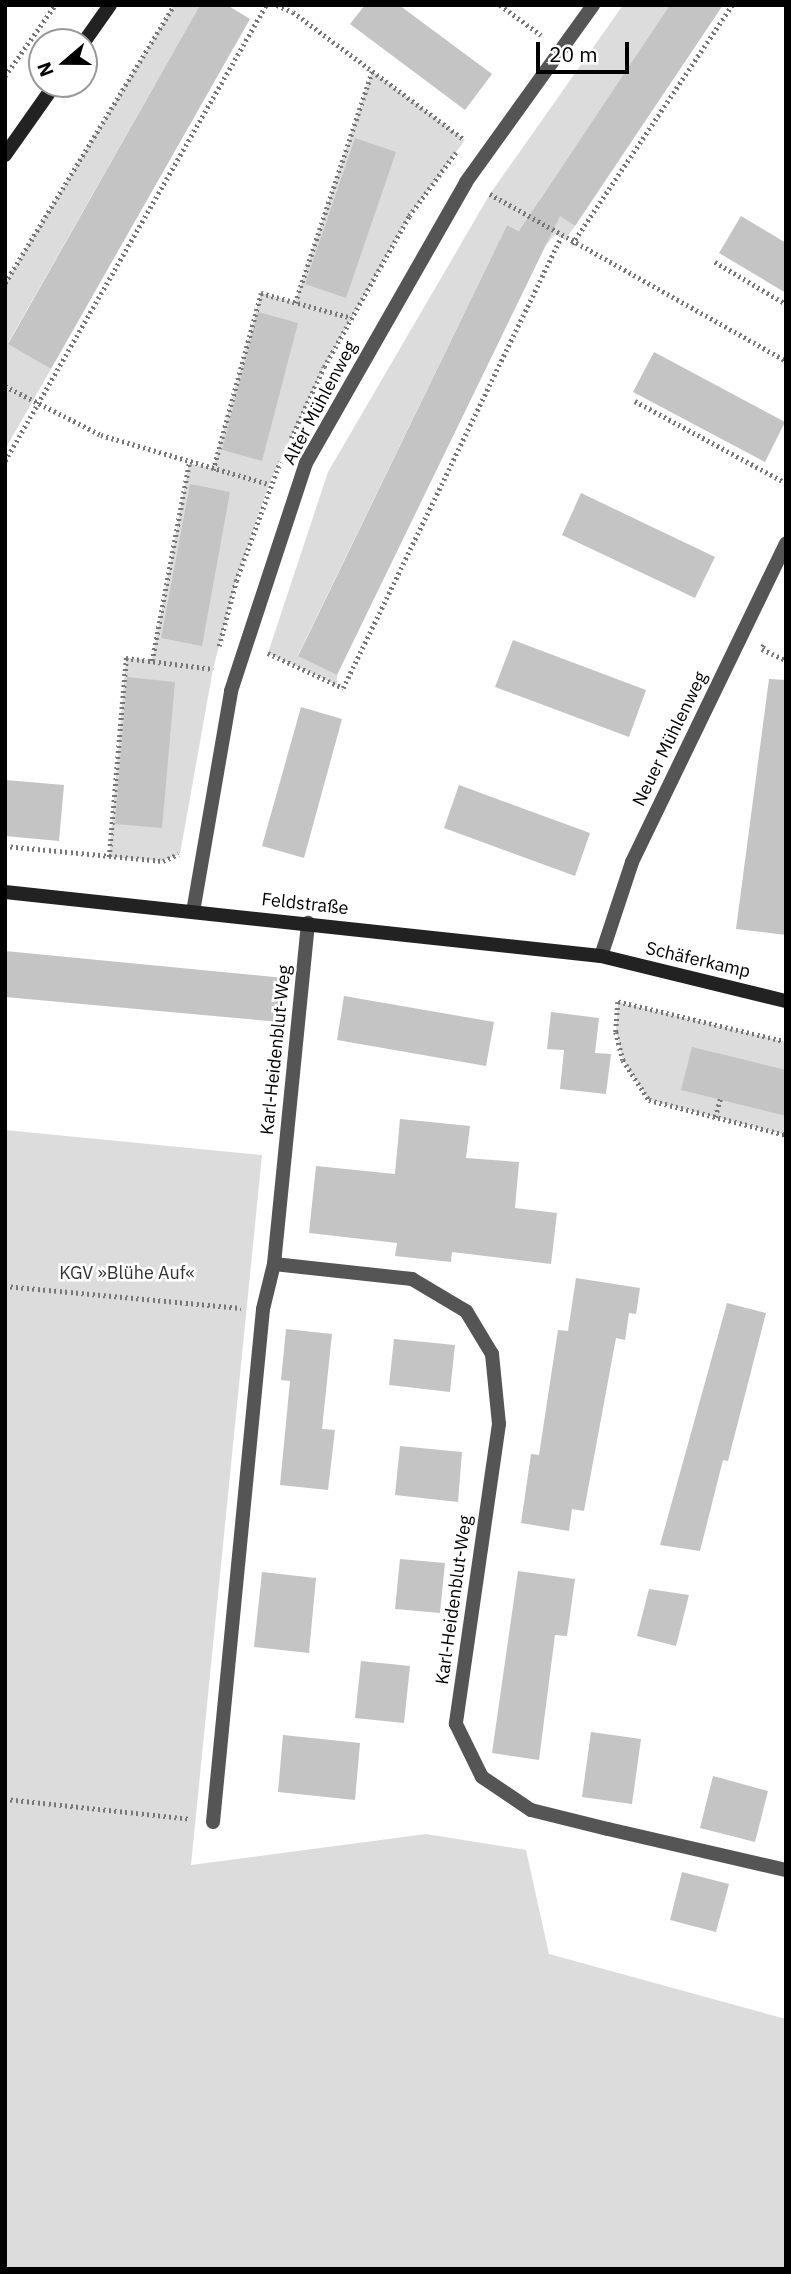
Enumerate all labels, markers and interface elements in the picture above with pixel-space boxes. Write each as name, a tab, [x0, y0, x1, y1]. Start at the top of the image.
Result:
north arrow	[28, 28, 98, 98]
scale bar	[539, 28, 632, 72]
text: 20 m	[549, 40, 598, 68]
text: N	[32, 59, 59, 80]
street label: Alter Mühlenweg	[278, 338, 362, 468]
street label: Neuer Mühlenweg	[628, 668, 712, 810]
street label: Feldstraße	[260, 889, 350, 919]
street label: Schäferkamp	[644, 937, 752, 983]
street label: Karl-Heidenblut-Weg	[256, 964, 296, 1136]
park label: KGV »Blühe Auf«	[59, 1262, 195, 1284]
street label: Karl-Heidenblut-Weg	[431, 1514, 477, 1686]

